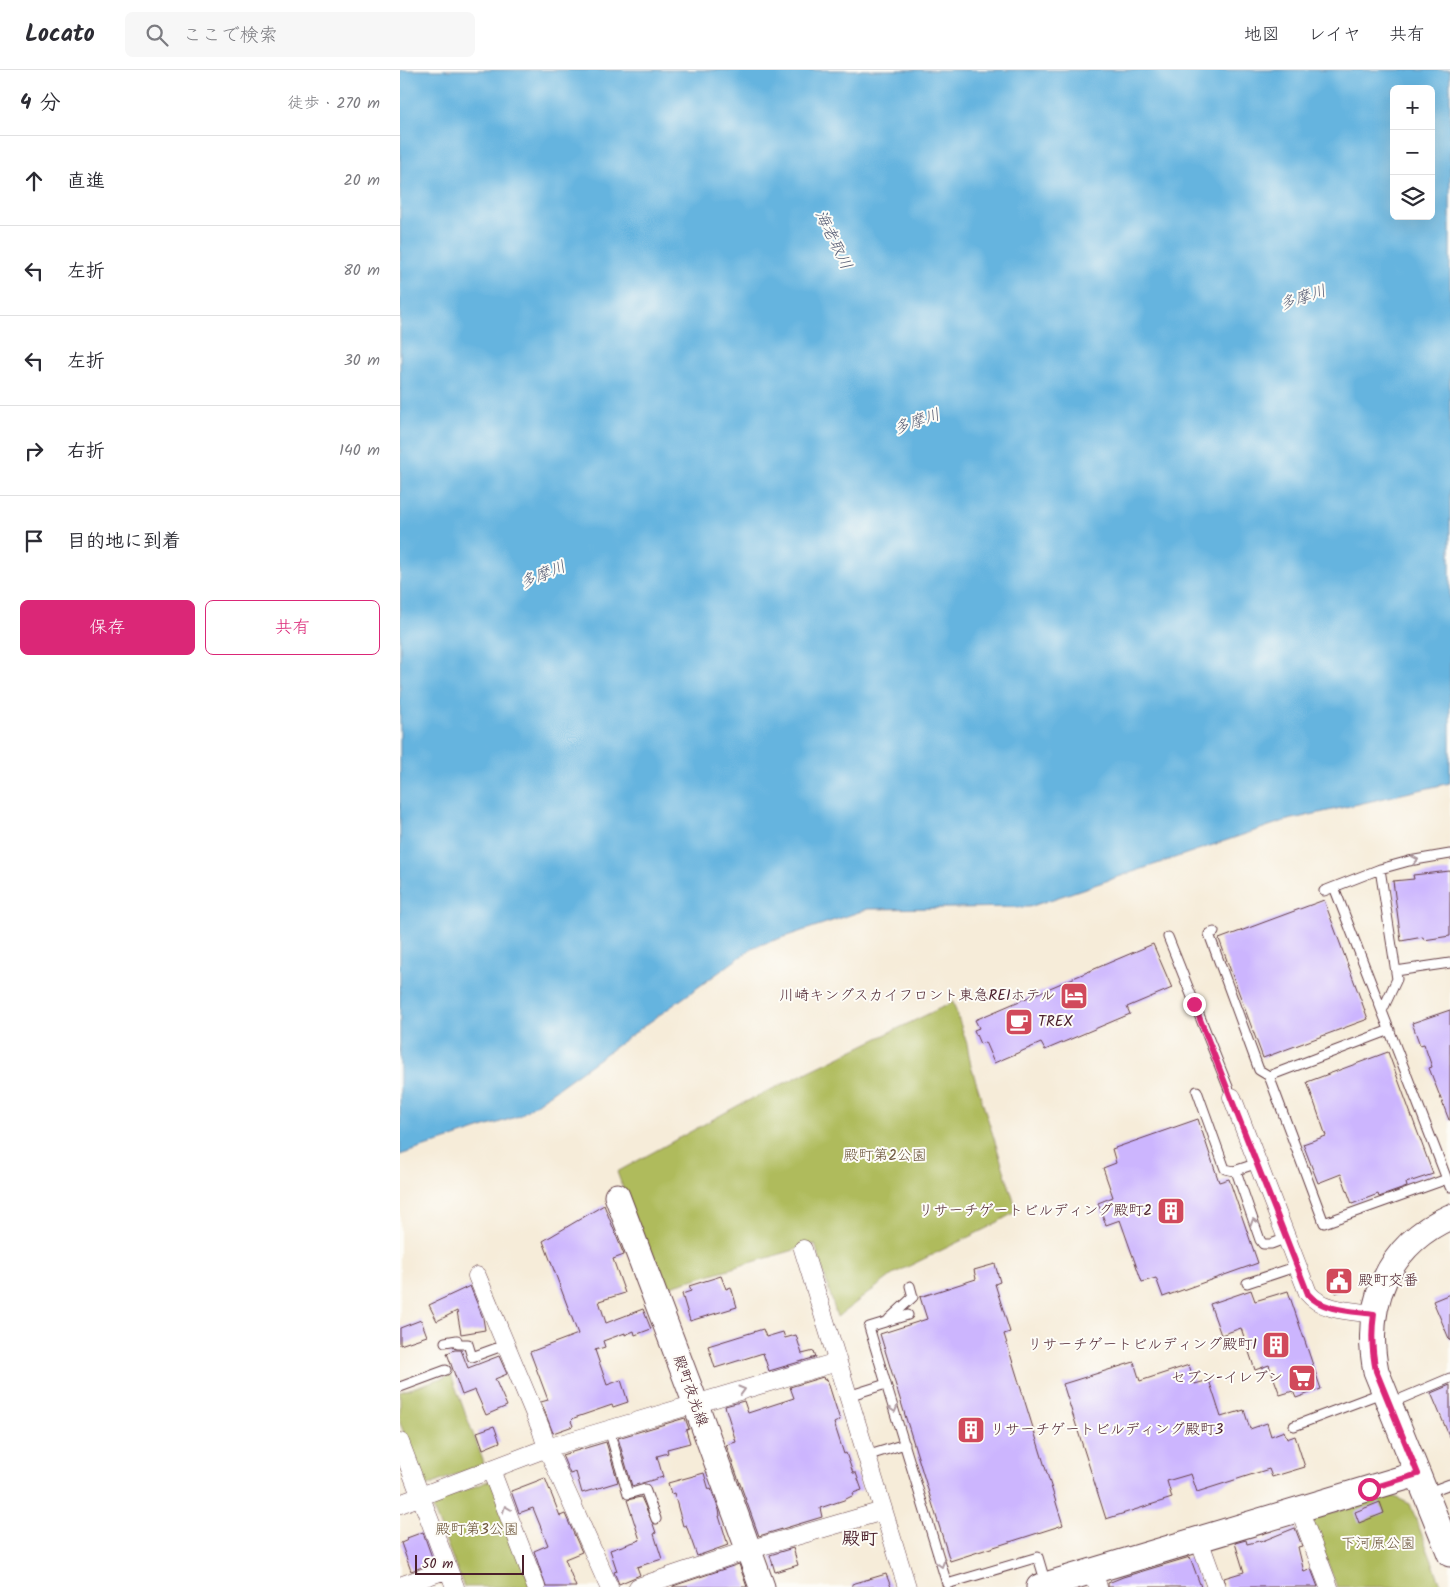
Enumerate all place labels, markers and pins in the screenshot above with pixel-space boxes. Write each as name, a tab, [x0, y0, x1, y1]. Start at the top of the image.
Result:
hotel icon: 川崎キングスカイフロント東急REIホテル	[1059, 981, 1089, 1011]
place label: 川崎キングスカイフロント東急REIホテル	[779, 984, 1055, 1008]
cafe icon: TREX	[1004, 1007, 1034, 1037]
place label: TREX	[1038, 1010, 1074, 1034]
building icon: リサーチゲートビルディング殿町2	[1156, 1196, 1186, 1226]
place label: リサーチゲートビルディング殿町2	[919, 1199, 1152, 1223]
public building icon: 殿町交番	[1324, 1266, 1354, 1296]
place label: 殿町交番	[1358, 1269, 1418, 1293]
building icon: リサーチゲートビルディング殿町1	[1261, 1330, 1291, 1360]
place label: リサーチゲートビルディング殿町1	[1028, 1333, 1257, 1357]
supermarket icon: セブン-イレブン	[1287, 1363, 1317, 1393]
place label: セブン-イレブン	[1171, 1366, 1283, 1390]
building icon: リサーチゲートビルディング殿町3	[956, 1415, 986, 1445]
place label: リサーチゲートビルディング殿町3	[990, 1418, 1224, 1442]

